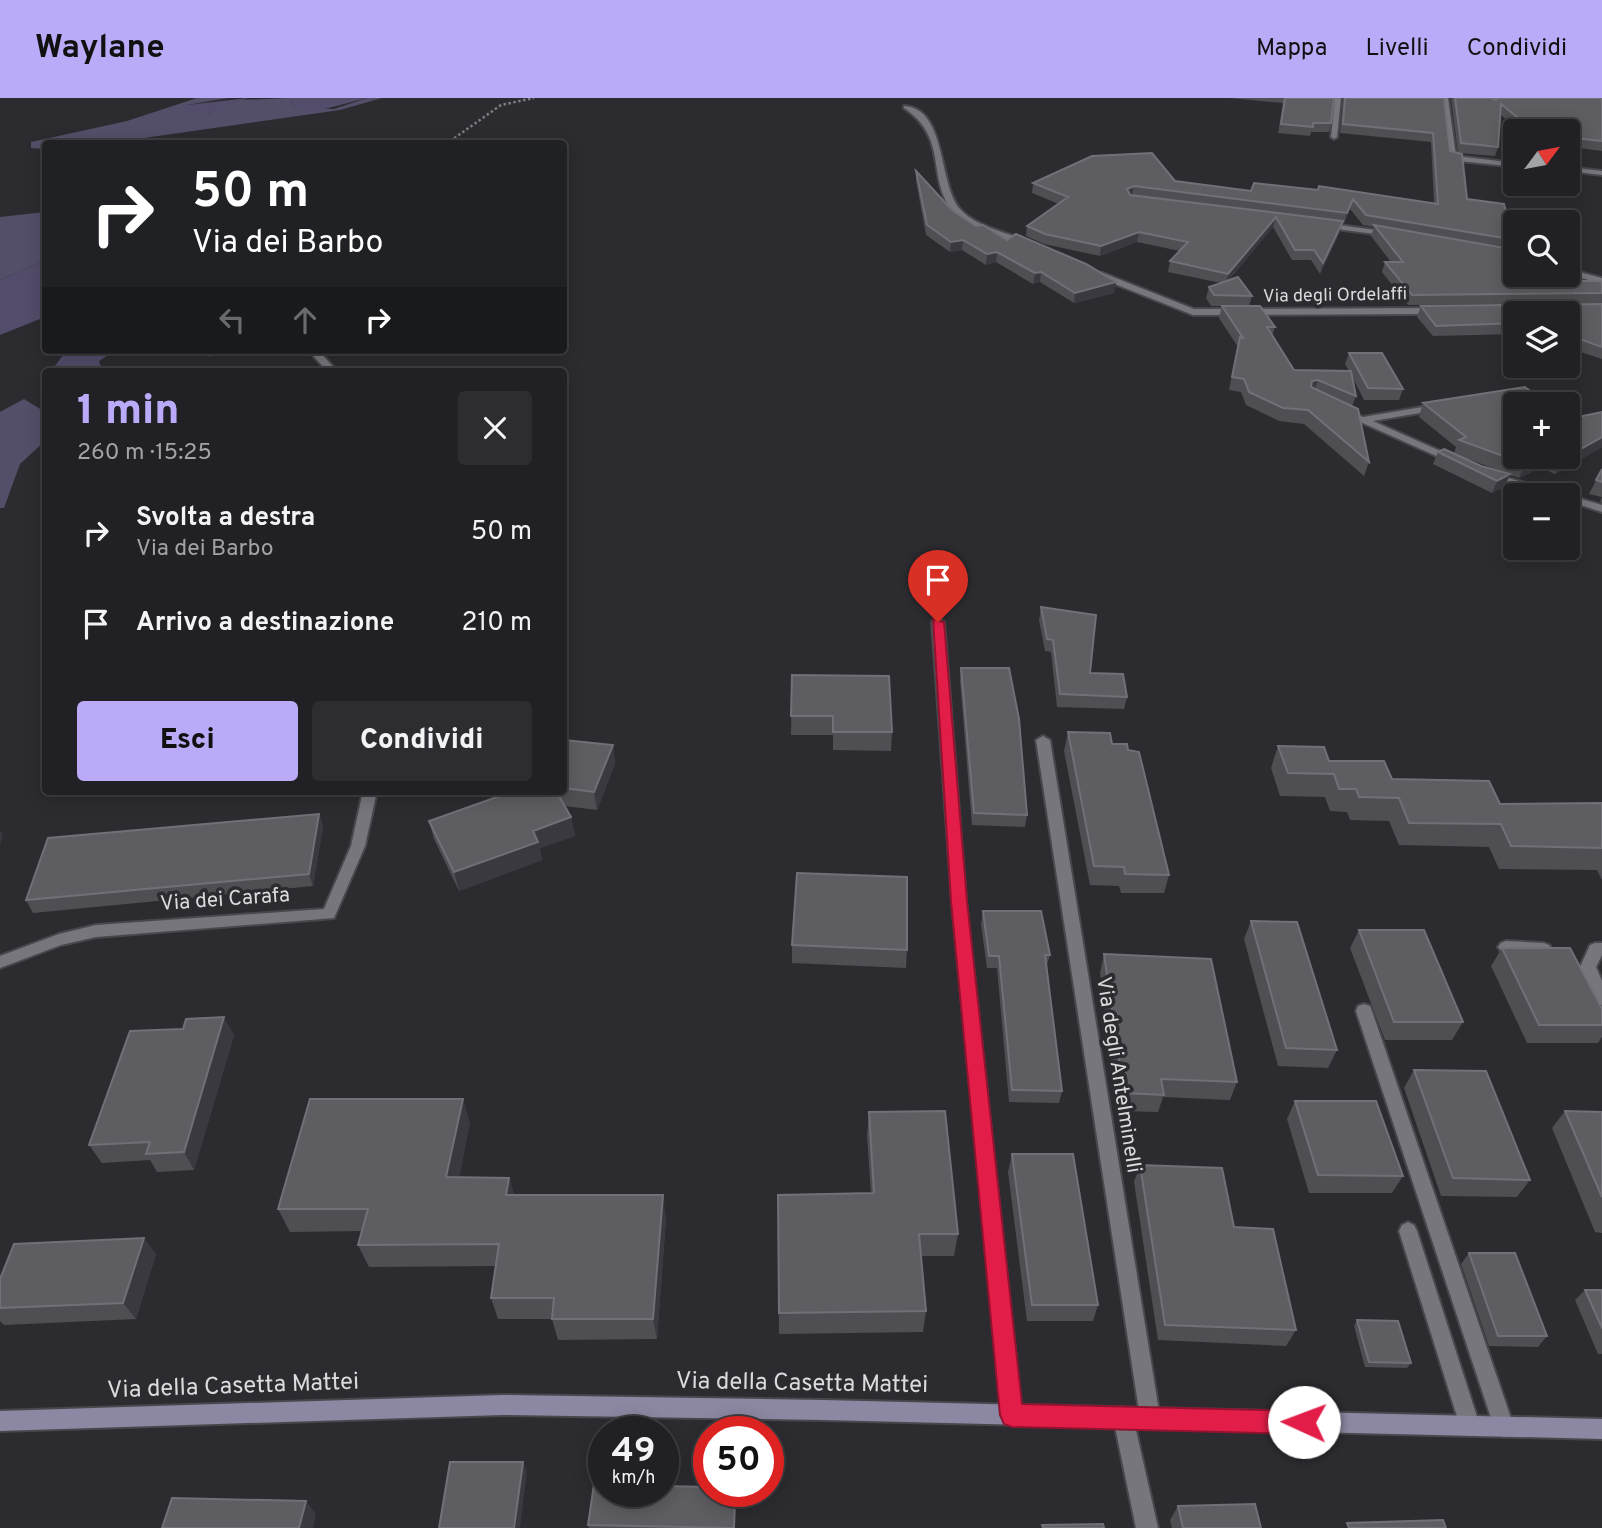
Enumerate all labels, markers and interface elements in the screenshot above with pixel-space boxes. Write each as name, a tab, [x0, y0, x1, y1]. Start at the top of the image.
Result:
text: Waylane	[35, 28, 165, 70]
text: Mappa	[1256, 34, 1327, 64]
text: Livelli	[1365, 34, 1429, 64]
text: Condividi	[1467, 34, 1567, 64]
north arrow	[1503, 119, 1580, 196]
map controls	[1503, 119, 1580, 560]
text: 50 m	[192, 163, 309, 225]
icon: right	[77, 168, 168, 259]
button: search	[1503, 210, 1580, 287]
text: Via dei Barbo	[192, 224, 383, 264]
street label: Via degli Ordelaffi	[1263, 283, 1407, 309]
icon: left	[213, 301, 251, 339]
icon: ahead	[286, 301, 324, 339]
icon: right	[359, 301, 397, 339]
button: layers	[1503, 301, 1580, 378]
text: 1 min	[77, 386, 180, 439]
button: close	[458, 391, 532, 465]
button: +	[1503, 392, 1580, 469]
text: 260 m · 15:25	[77, 439, 212, 468]
button: −	[1503, 483, 1580, 560]
text: Svolta a destra	[136, 502, 315, 535]
icon: right	[77, 514, 115, 552]
text: 50 m	[471, 516, 532, 549]
text: Via dei Barbo	[136, 535, 274, 564]
pin	[908, 550, 968, 622]
icon: arrive	[919, 561, 957, 599]
icon: arrive	[77, 605, 115, 643]
text: Arrivo a destinazione	[136, 607, 394, 640]
text: 210 m	[462, 607, 532, 640]
button: Esci	[77, 701, 298, 781]
button: Condividi	[312, 701, 532, 781]
street label: Via dei Carafa	[159, 882, 291, 918]
street label: Via degli Antelminelli	[1089, 975, 1147, 1175]
street label: Via della Casetta Mattei	[676, 1367, 928, 1401]
street label: Via della Casetta Mattei	[106, 1368, 360, 1406]
position arrow	[1267, 1385, 1341, 1459]
speed limit sign: 50	[693, 1416, 784, 1507]
text: 49	[611, 1430, 656, 1474]
text: km/h	[612, 1467, 655, 1490]

